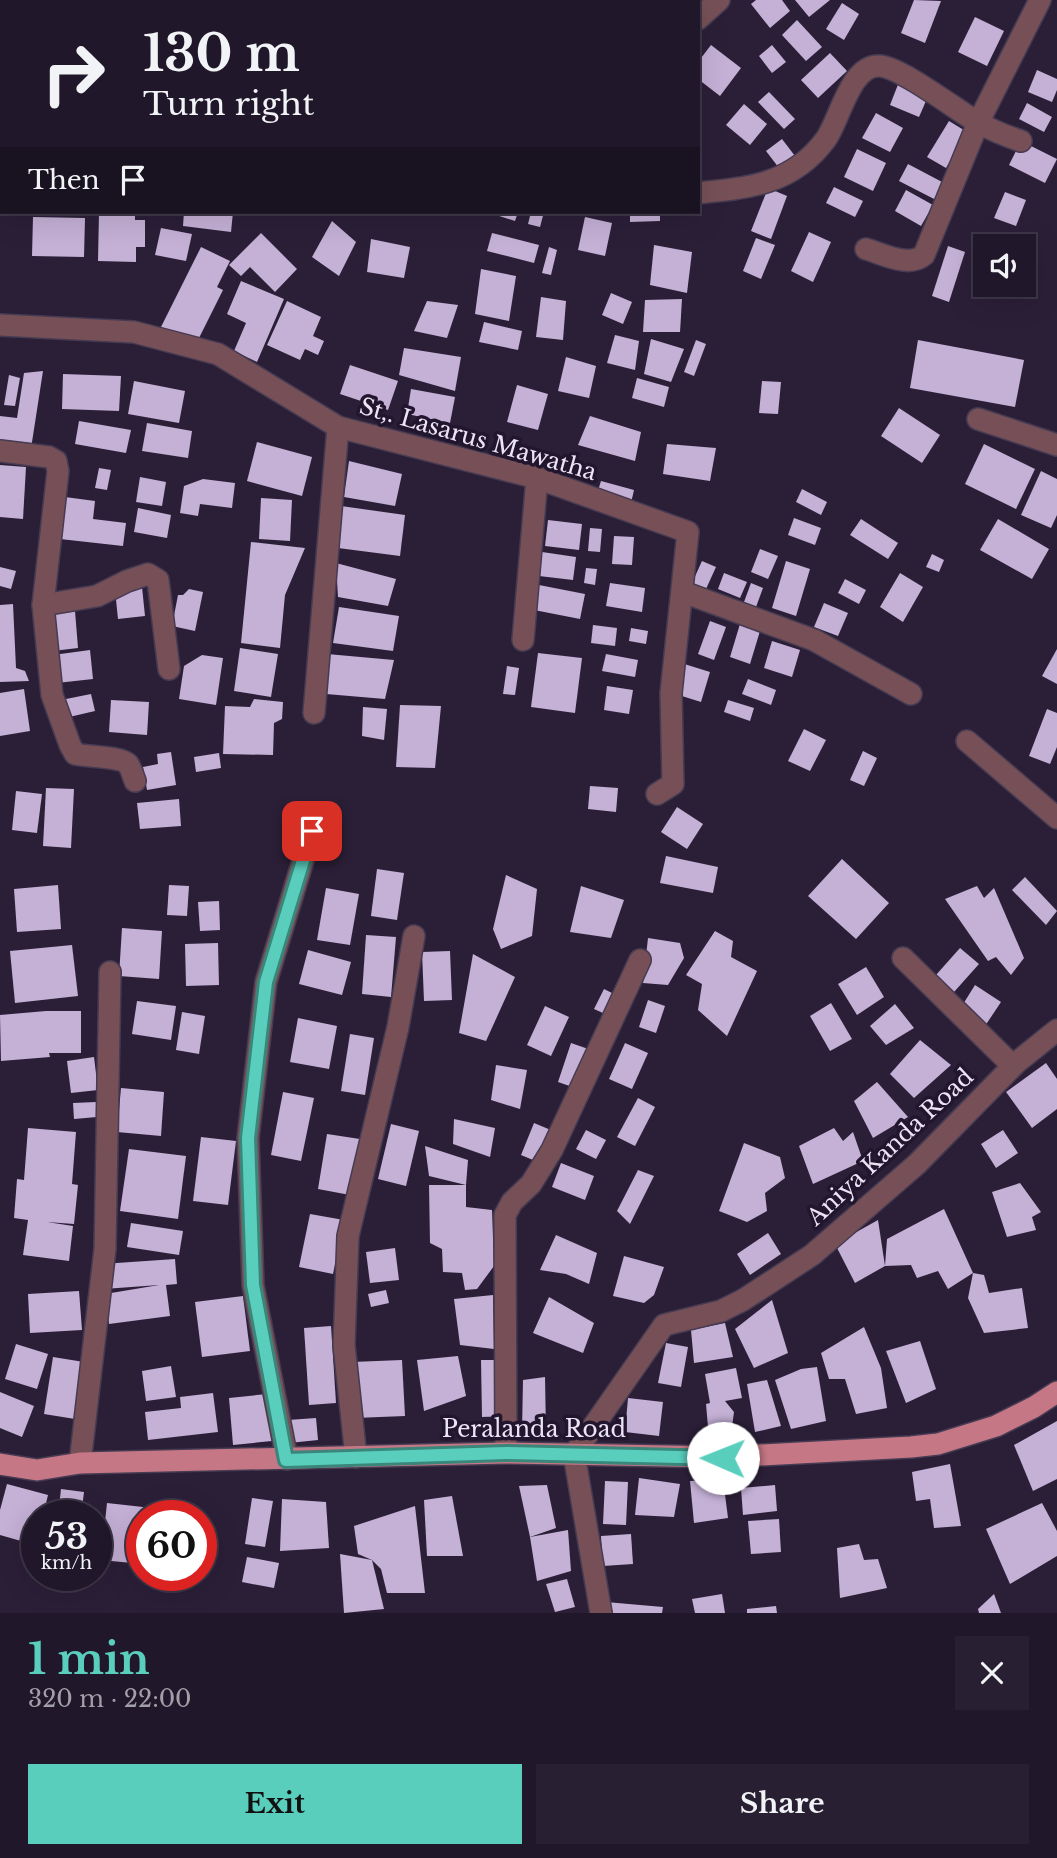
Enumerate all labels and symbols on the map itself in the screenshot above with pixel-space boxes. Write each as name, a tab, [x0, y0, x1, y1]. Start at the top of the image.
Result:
street label: St,. Lasarus Mawatha	[356, 392, 600, 486]
pin	[282, 801, 342, 861]
street label: Aniya Kanda Road	[800, 1063, 979, 1232]
street label: Peralanda Road	[442, 1415, 626, 1443]
position arrow	[686, 1421, 760, 1495]
speed limit sign: 60	[126, 1500, 217, 1591]

